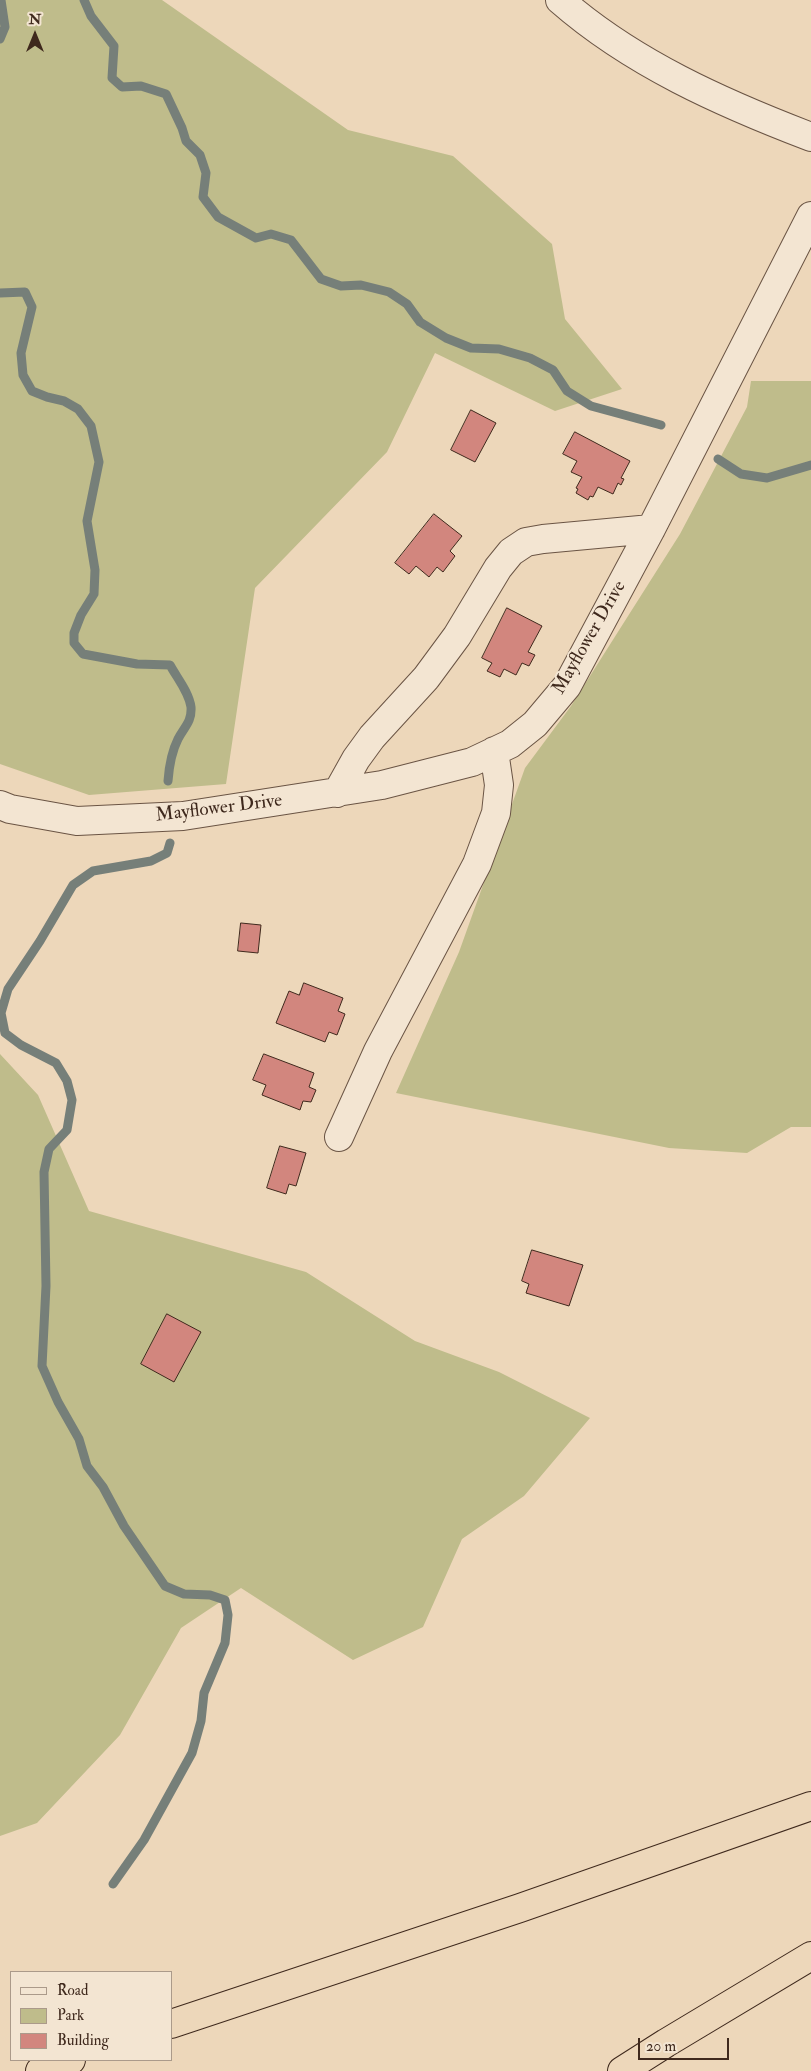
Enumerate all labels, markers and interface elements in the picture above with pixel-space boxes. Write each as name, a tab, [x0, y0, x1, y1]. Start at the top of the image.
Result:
north arrow	[10, 10, 60, 60]
text: N	[29, 11, 41, 28]
street label: Mayflower Drive	[548, 577, 632, 699]
street label: Mayflower Drive	[154, 790, 284, 828]
legend	[10, 1971, 172, 2061]
text: Road	[57, 1981, 88, 2000]
text: Park	[57, 2006, 84, 2025]
scale bar	[641, 2028, 732, 2060]
text: Building	[57, 2031, 109, 2050]
text: 20 m	[646, 2037, 676, 2056]

